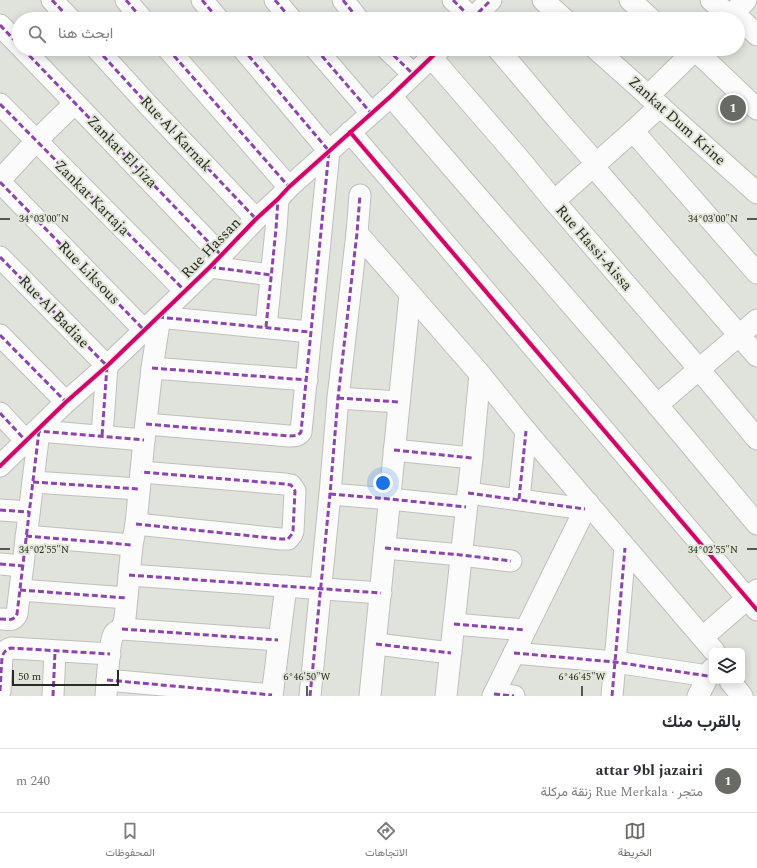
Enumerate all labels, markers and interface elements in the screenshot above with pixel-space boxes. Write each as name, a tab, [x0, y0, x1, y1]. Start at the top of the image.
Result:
search box	[12, 12, 745, 56]
text: ابحث هنا	[58, 22, 113, 45]
icon: search	[26, 23, 48, 45]
street label: Zankat Dum Krine	[623, 71, 731, 171]
street label: Rue Al Karnak	[135, 91, 217, 177]
pin: 1	[720, 93, 746, 123]
street label: Zankat El Jiza	[81, 110, 163, 194]
street label: Zankat Kartaja	[49, 155, 136, 242]
street label: Rue Hassi-Aissa	[550, 200, 638, 297]
text: 34°03'00"N	[19, 211, 69, 227]
text: 34°03'00"N	[688, 211, 738, 227]
street label: Rue Hassan	[176, 212, 246, 284]
street label: Rue Liksous	[53, 236, 125, 310]
street label: Rue Al Badiae	[13, 270, 95, 354]
your location	[373, 473, 393, 493]
text: 34°02'55"N	[19, 542, 69, 558]
text: 34°02'55"N	[688, 542, 738, 558]
map controls	[709, 648, 745, 684]
button: layers	[709, 648, 745, 684]
scale bar	[12, 668, 119, 687]
text: 50 m	[18, 668, 41, 685]
text: 6°46'50"W	[284, 669, 331, 685]
text: 6°46'45"W	[559, 669, 606, 685]
text: بالقرب منك	[662, 709, 741, 735]
text: attar 9bl jazairi	[596, 759, 703, 782]
text: 240 m	[16, 771, 50, 791]
text: 1	[724, 771, 732, 791]
text: متجر · Rue Merkala زنقة مركلة	[541, 782, 703, 802]
tab: المحفوظات	[105, 820, 155, 862]
tab: الاتجاهات	[365, 820, 408, 862]
tab: الخريطة	[618, 820, 652, 862]

